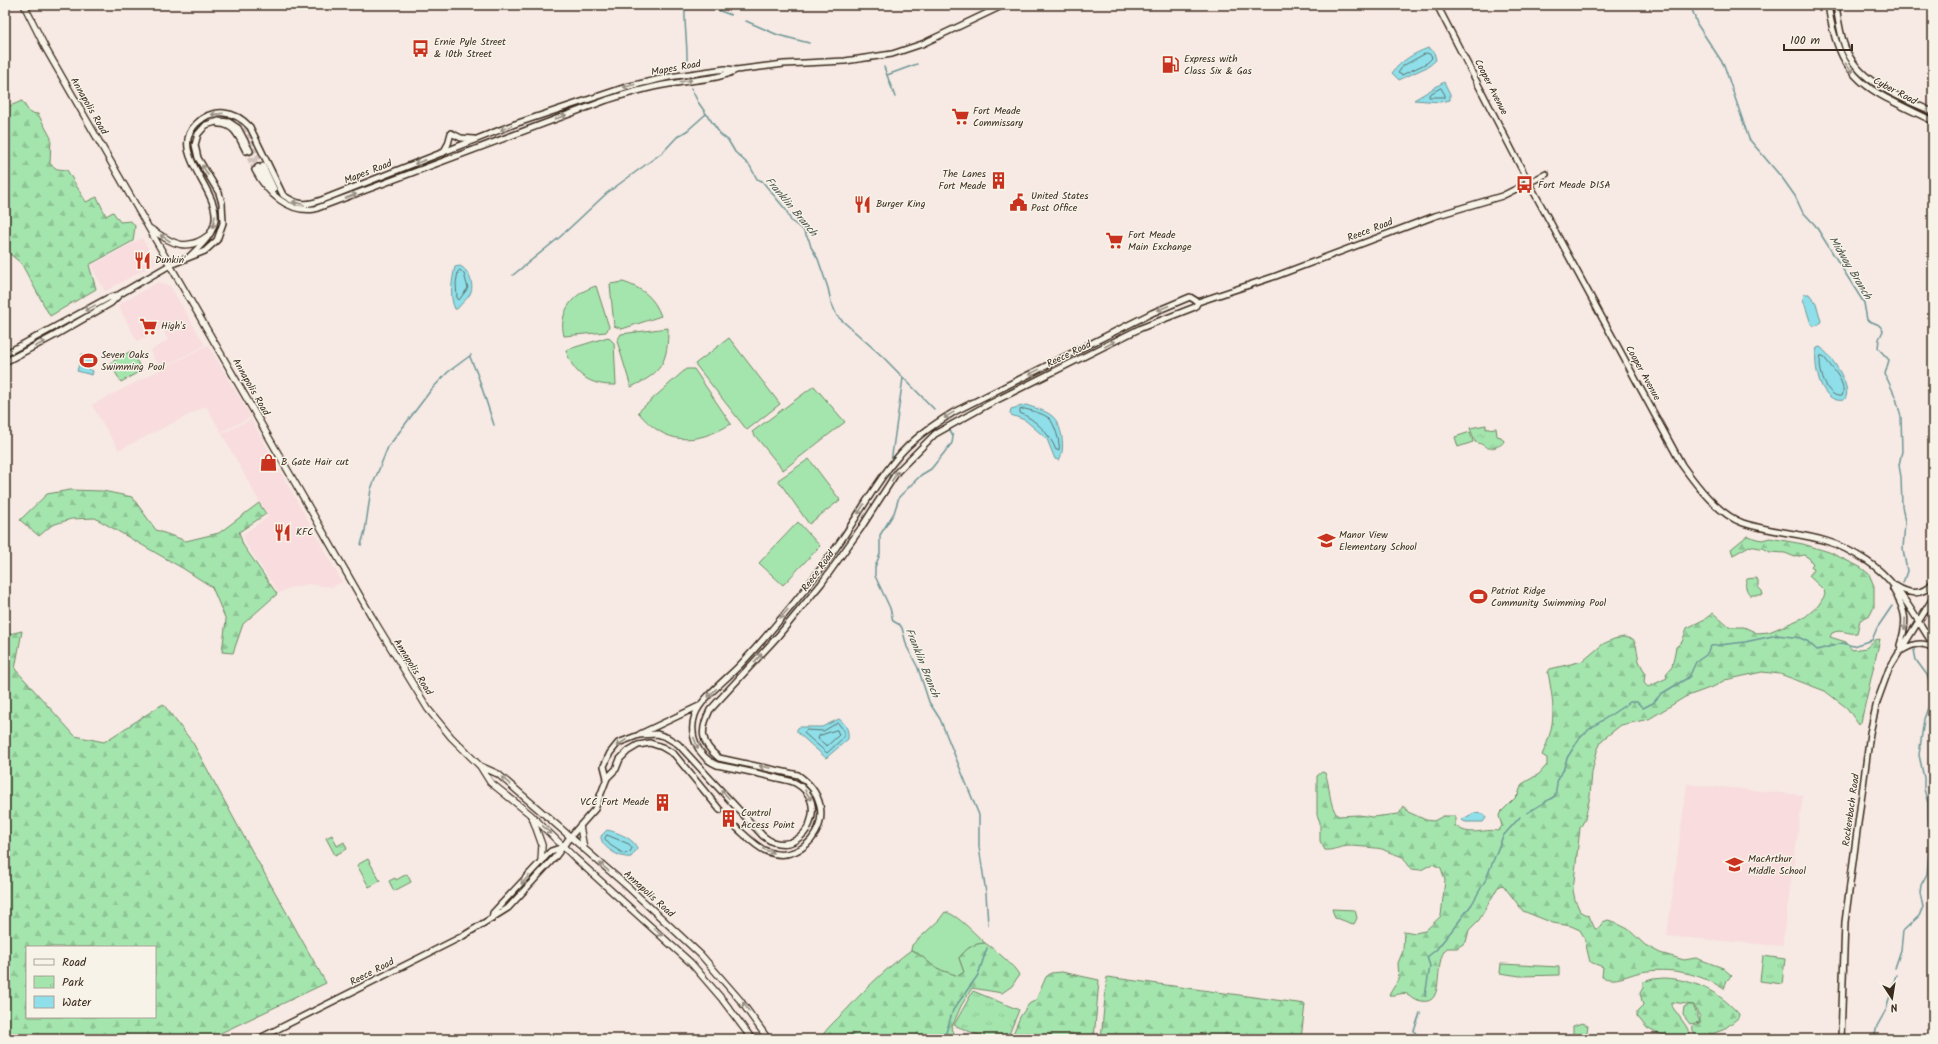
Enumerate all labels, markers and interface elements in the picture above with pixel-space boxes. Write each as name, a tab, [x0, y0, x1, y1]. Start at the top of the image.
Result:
scale bar	[1784, 26, 1852, 52]
text: 100 m	[1790, 31, 1821, 50]
place label: Ernie Pyle Street & 10th Street	[434, 34, 506, 62]
bus stop icon: Ernie Pyle Street & 10th Street	[411, 38, 431, 58]
place label: Express with Class Six & Gas	[1184, 51, 1252, 79]
fuel station icon: Express with Class Six & Gas	[1161, 55, 1181, 75]
street label: Mapes Road	[650, 56, 703, 80]
street label: Cooper Avenue	[1470, 56, 1512, 118]
one-way arrow	[1845, 62, 1853, 73]
street label: Cyber Road	[1870, 73, 1921, 110]
street label: Annapolis Road	[66, 74, 112, 139]
one-way arrow	[679, 77, 692, 85]
one-way arrow	[622, 83, 635, 91]
place label: Fort Meade Commissary	[973, 103, 1023, 131]
supermarket icon: Fort Meade Commissary	[950, 107, 970, 127]
one-way arrow	[211, 110, 224, 118]
one-way arrow	[555, 112, 567, 120]
one-way arrow	[500, 125, 512, 132]
street label: Mapes Road	[342, 155, 395, 188]
one-way arrow	[414, 159, 426, 167]
one-way arrow	[201, 164, 209, 176]
place label: The Lanes Fort Meade	[938, 166, 987, 194]
building icon: The Lanes Fort Meade	[989, 170, 1009, 190]
water label: Franklin Branch	[760, 173, 822, 242]
bus stop icon: Fort Meade DISA	[1515, 175, 1535, 195]
place label: Fort Meade DISA	[1538, 177, 1610, 193]
place label: United States Post Office	[1031, 188, 1089, 216]
one-way arrow	[345, 191, 357, 199]
public building icon: United States Post Office	[1008, 192, 1028, 212]
restaurant icon: Burger King	[853, 194, 873, 214]
place label: Burger King	[876, 196, 926, 212]
one-way arrow	[292, 198, 305, 206]
street label: Reece Road	[1345, 214, 1396, 246]
one-way arrow	[209, 215, 217, 228]
place label: Fort Meade Main Exchange	[1128, 227, 1192, 255]
supermarket icon: Fort Meade Main Exchange	[1105, 231, 1125, 251]
water label: Midway Branch	[1824, 233, 1877, 304]
one-way arrow	[160, 234, 171, 242]
restaurant icon: Dunkin'	[132, 250, 152, 270]
place label: Dunkin'	[155, 252, 186, 268]
one-way arrow	[84, 304, 96, 312]
one-way arrow	[1157, 305, 1169, 313]
supermarket icon: High's	[138, 316, 158, 336]
place label: High's	[161, 318, 187, 334]
street label: Reece Road	[1044, 336, 1095, 372]
one-way arrow	[33, 340, 45, 347]
one-way arrow	[1104, 340, 1116, 347]
street label: Cooper Avenue	[1621, 342, 1665, 404]
place label: Seven Oaks Swimming Pool	[101, 347, 165, 375]
sports icon: Seven Oaks Swimming Pool	[78, 351, 98, 371]
street label: Annapolis Road	[228, 355, 274, 420]
one-way arrow	[1028, 369, 1040, 376]
one-way arrow	[943, 411, 954, 420]
shop icon: B Gate Hair cut	[258, 452, 278, 472]
place label: B Gate Hair cut	[281, 454, 349, 470]
one-way arrow	[891, 471, 899, 482]
one-way arrow	[857, 504, 866, 515]
restaurant icon: KFC	[273, 522, 293, 542]
place label: KFC	[296, 524, 313, 540]
place label: Manor View Elementary School	[1339, 527, 1417, 555]
school or university icon: Manor View Elementary School	[1316, 531, 1336, 551]
street label: Reece Road	[797, 546, 839, 595]
place label: Patriot Ridge Community Swimming Pool	[1491, 583, 1607, 611]
sports icon: Patriot Ridge Community Swimming Pool	[1468, 587, 1488, 607]
one-way arrow	[780, 609, 789, 619]
one-way arrow	[1901, 617, 1909, 630]
water label: Franklin Branch	[900, 625, 945, 702]
street label: Annapolis Road	[389, 636, 437, 699]
one-way arrow	[754, 653, 763, 663]
one-way arrow	[707, 688, 716, 698]
one-way arrow	[693, 737, 701, 749]
one-way arrow	[616, 739, 627, 747]
one-way arrow	[758, 763, 771, 771]
street label: Rockenbach Road	[1838, 772, 1864, 847]
one-way arrow	[501, 777, 511, 786]
one-way arrow	[720, 789, 730, 799]
one-way arrow	[805, 789, 813, 801]
building icon: VCC Fort Meade	[652, 792, 672, 812]
place label: VCC Fort Meade	[580, 794, 649, 810]
place label: Control Access Point	[741, 805, 795, 833]
building icon: Control Access Point	[718, 809, 738, 829]
one-way arrow	[542, 826, 552, 835]
one-way arrow	[762, 848, 774, 855]
place label: MacArthur Middle School	[1748, 851, 1806, 879]
school or university icon: MacArthur Middle School	[1725, 855, 1745, 875]
one-way arrow	[599, 862, 609, 871]
street label: Annapolis Road	[620, 867, 679, 922]
one-way arrow	[520, 875, 529, 885]
one-way arrow	[652, 927, 663, 936]
legend	[26, 946, 156, 1018]
text: Road	[62, 953, 87, 972]
street label: Reece Road	[347, 954, 398, 990]
text: Park	[62, 973, 84, 992]
north arrow	[1872, 978, 1912, 1018]
text: Water	[62, 993, 92, 1012]
text: N	[1889, 997, 1899, 1016]
one-way arrow	[741, 1002, 750, 1013]

